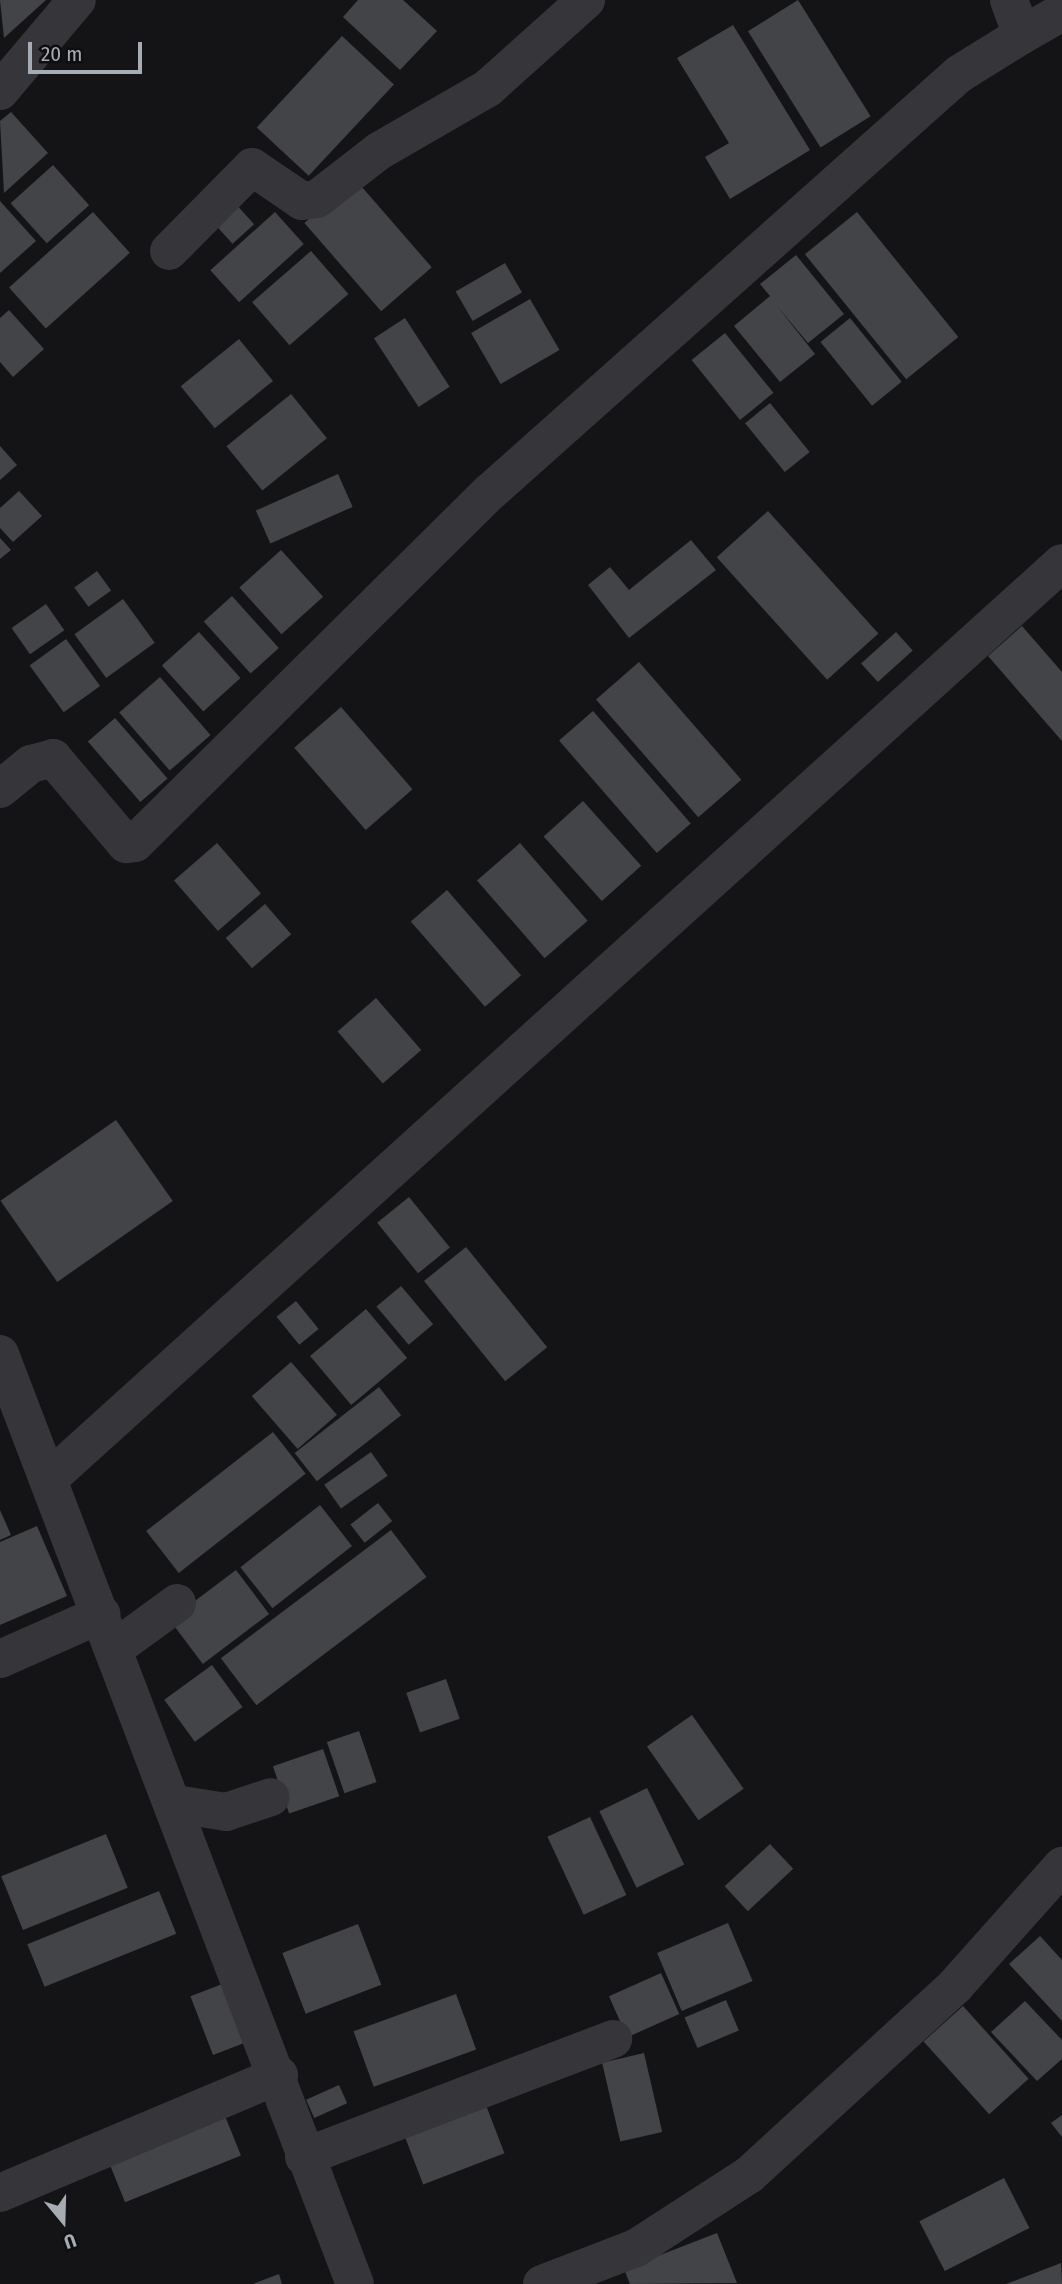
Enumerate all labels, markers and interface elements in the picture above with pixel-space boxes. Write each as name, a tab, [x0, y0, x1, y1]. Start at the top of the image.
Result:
scale bar	[32, 28, 145, 72]
text: 20 m	[41, 41, 82, 67]
north arrow	[28, 2186, 98, 2256]
text: U	[61, 2229, 79, 2254]

